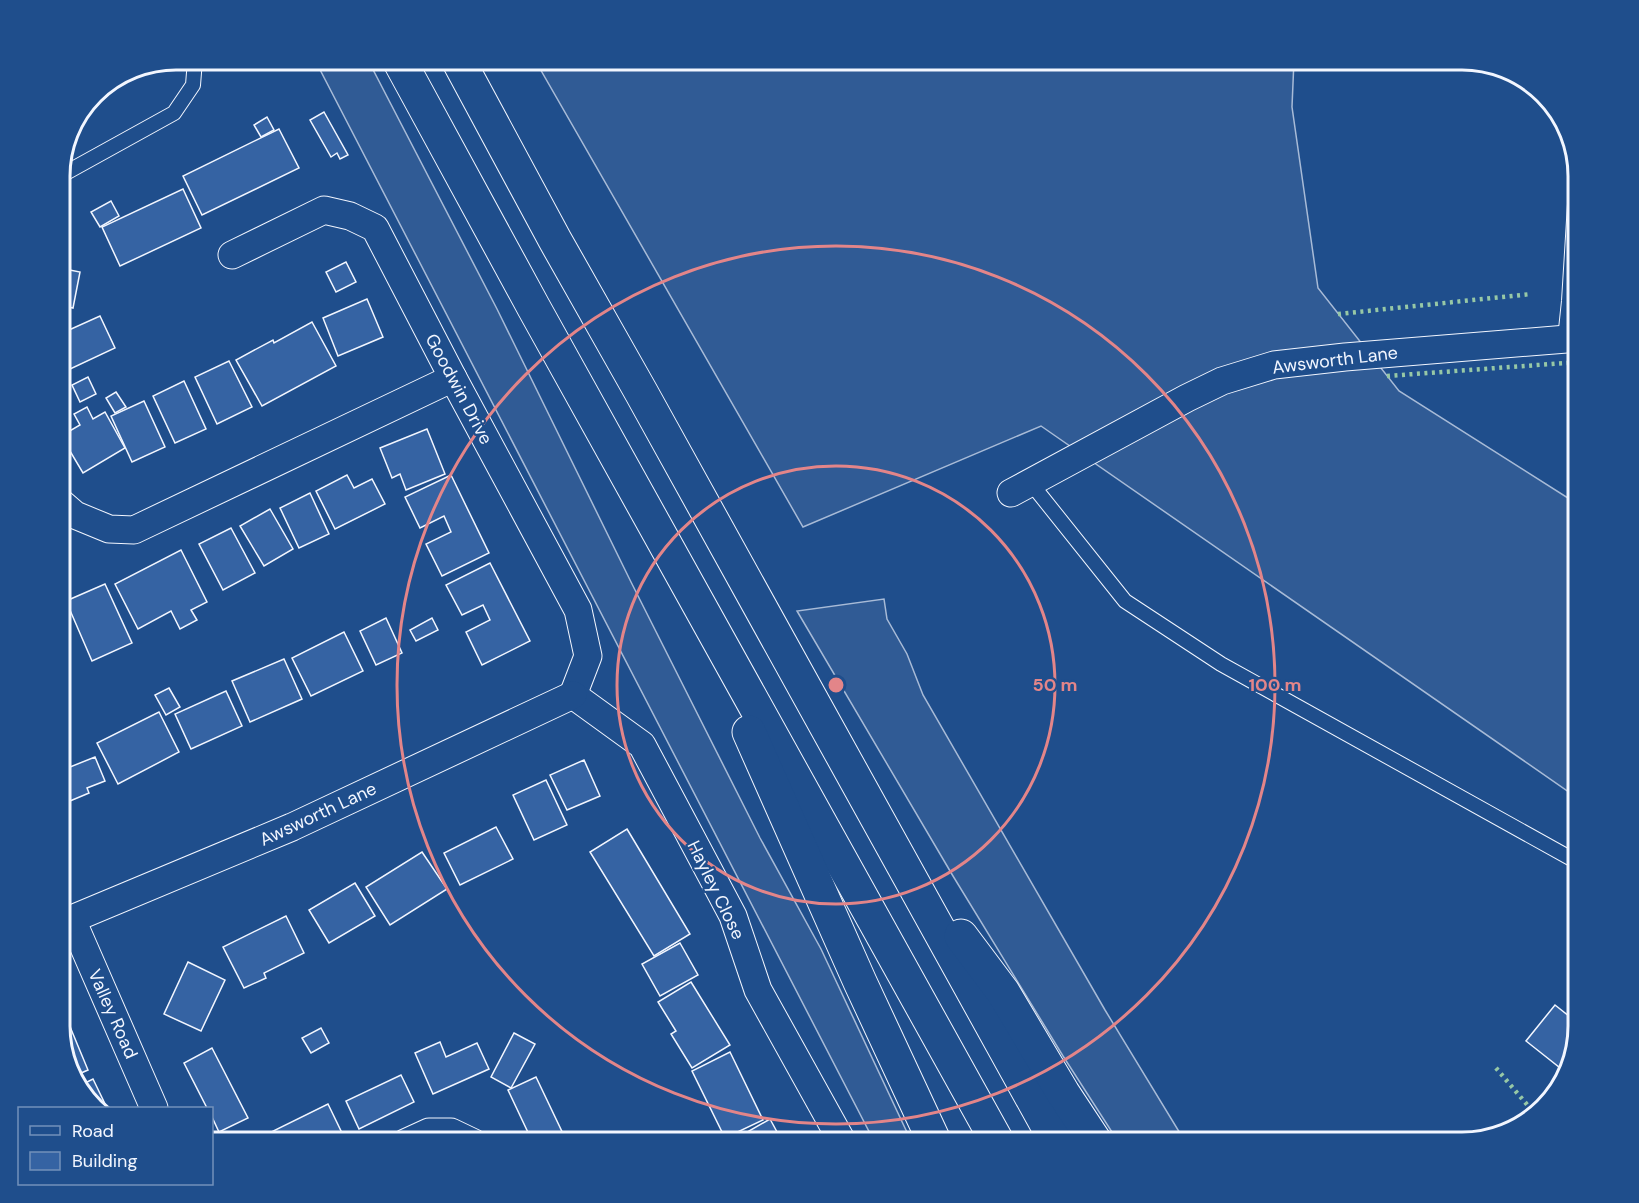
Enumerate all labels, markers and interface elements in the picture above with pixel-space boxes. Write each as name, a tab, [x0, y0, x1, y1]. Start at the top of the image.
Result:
street label: Goodwin Drive	[420, 329, 498, 449]
street label: Awsworth Lane	[1271, 340, 1399, 380]
text: 50 m	[1032, 673, 1078, 697]
text: 100 m	[1248, 673, 1302, 697]
centre of rings	[826, 675, 846, 695]
street label: Awsworth Lane	[256, 776, 380, 852]
street label: Hayley Close	[682, 837, 750, 943]
street label: Valley Road	[83, 966, 143, 1062]
legend	[18, 1107, 213, 1185]
text: Road	[72, 1119, 114, 1143]
text: Building	[72, 1149, 137, 1173]

